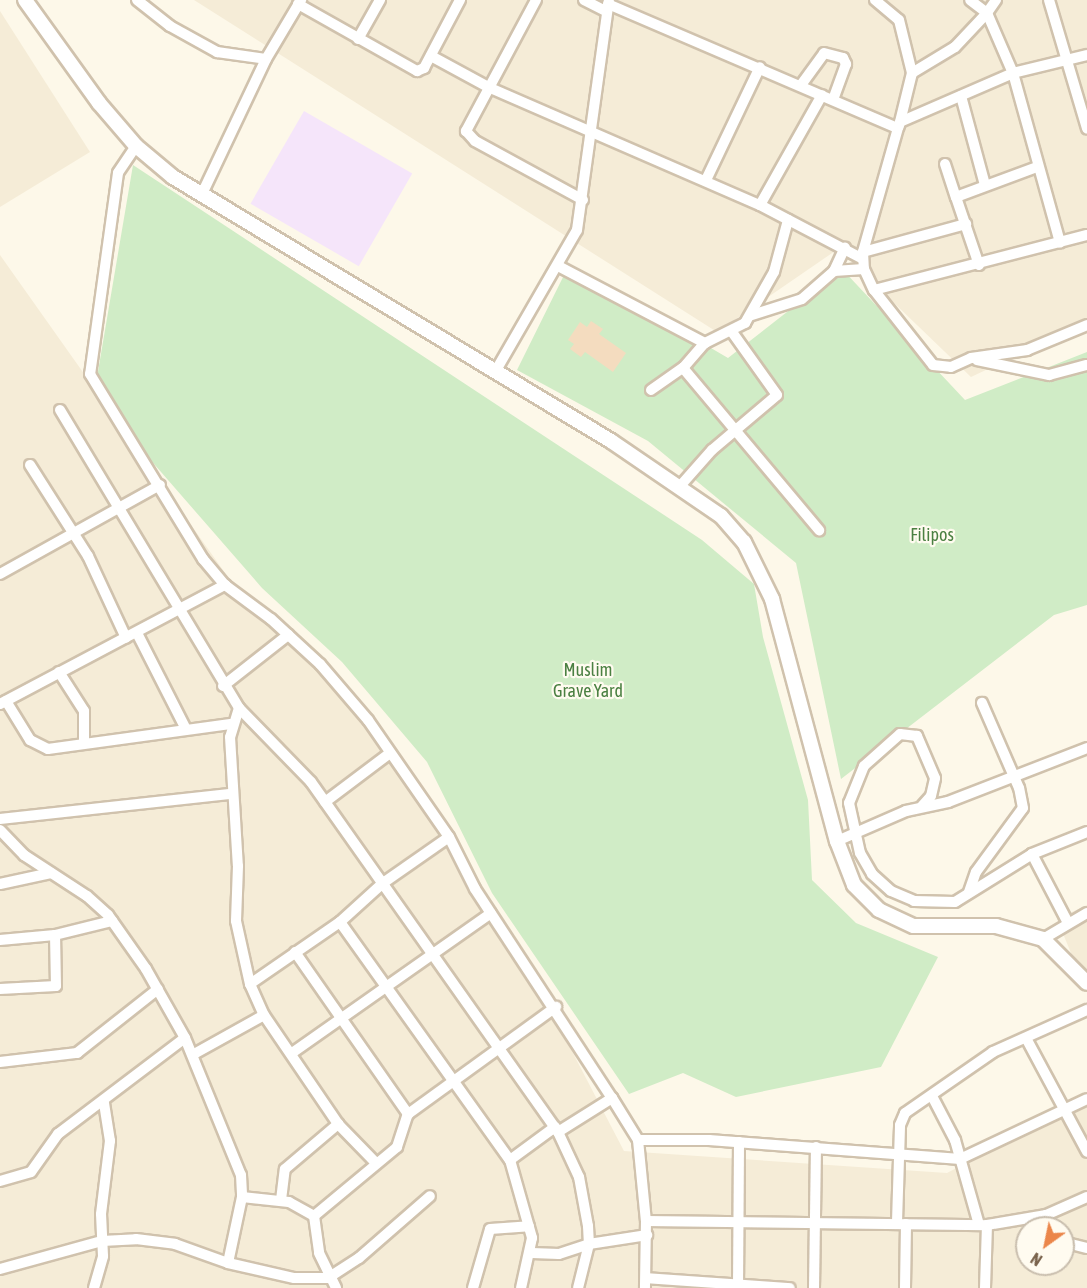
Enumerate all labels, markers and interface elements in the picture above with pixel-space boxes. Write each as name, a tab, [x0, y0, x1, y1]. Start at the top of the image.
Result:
park label: Filipos	[910, 524, 954, 546]
park label: Muslim Grave Yard	[553, 660, 623, 702]
north arrow	[1015, 1216, 1075, 1276]
text: N	[1027, 1249, 1045, 1270]

